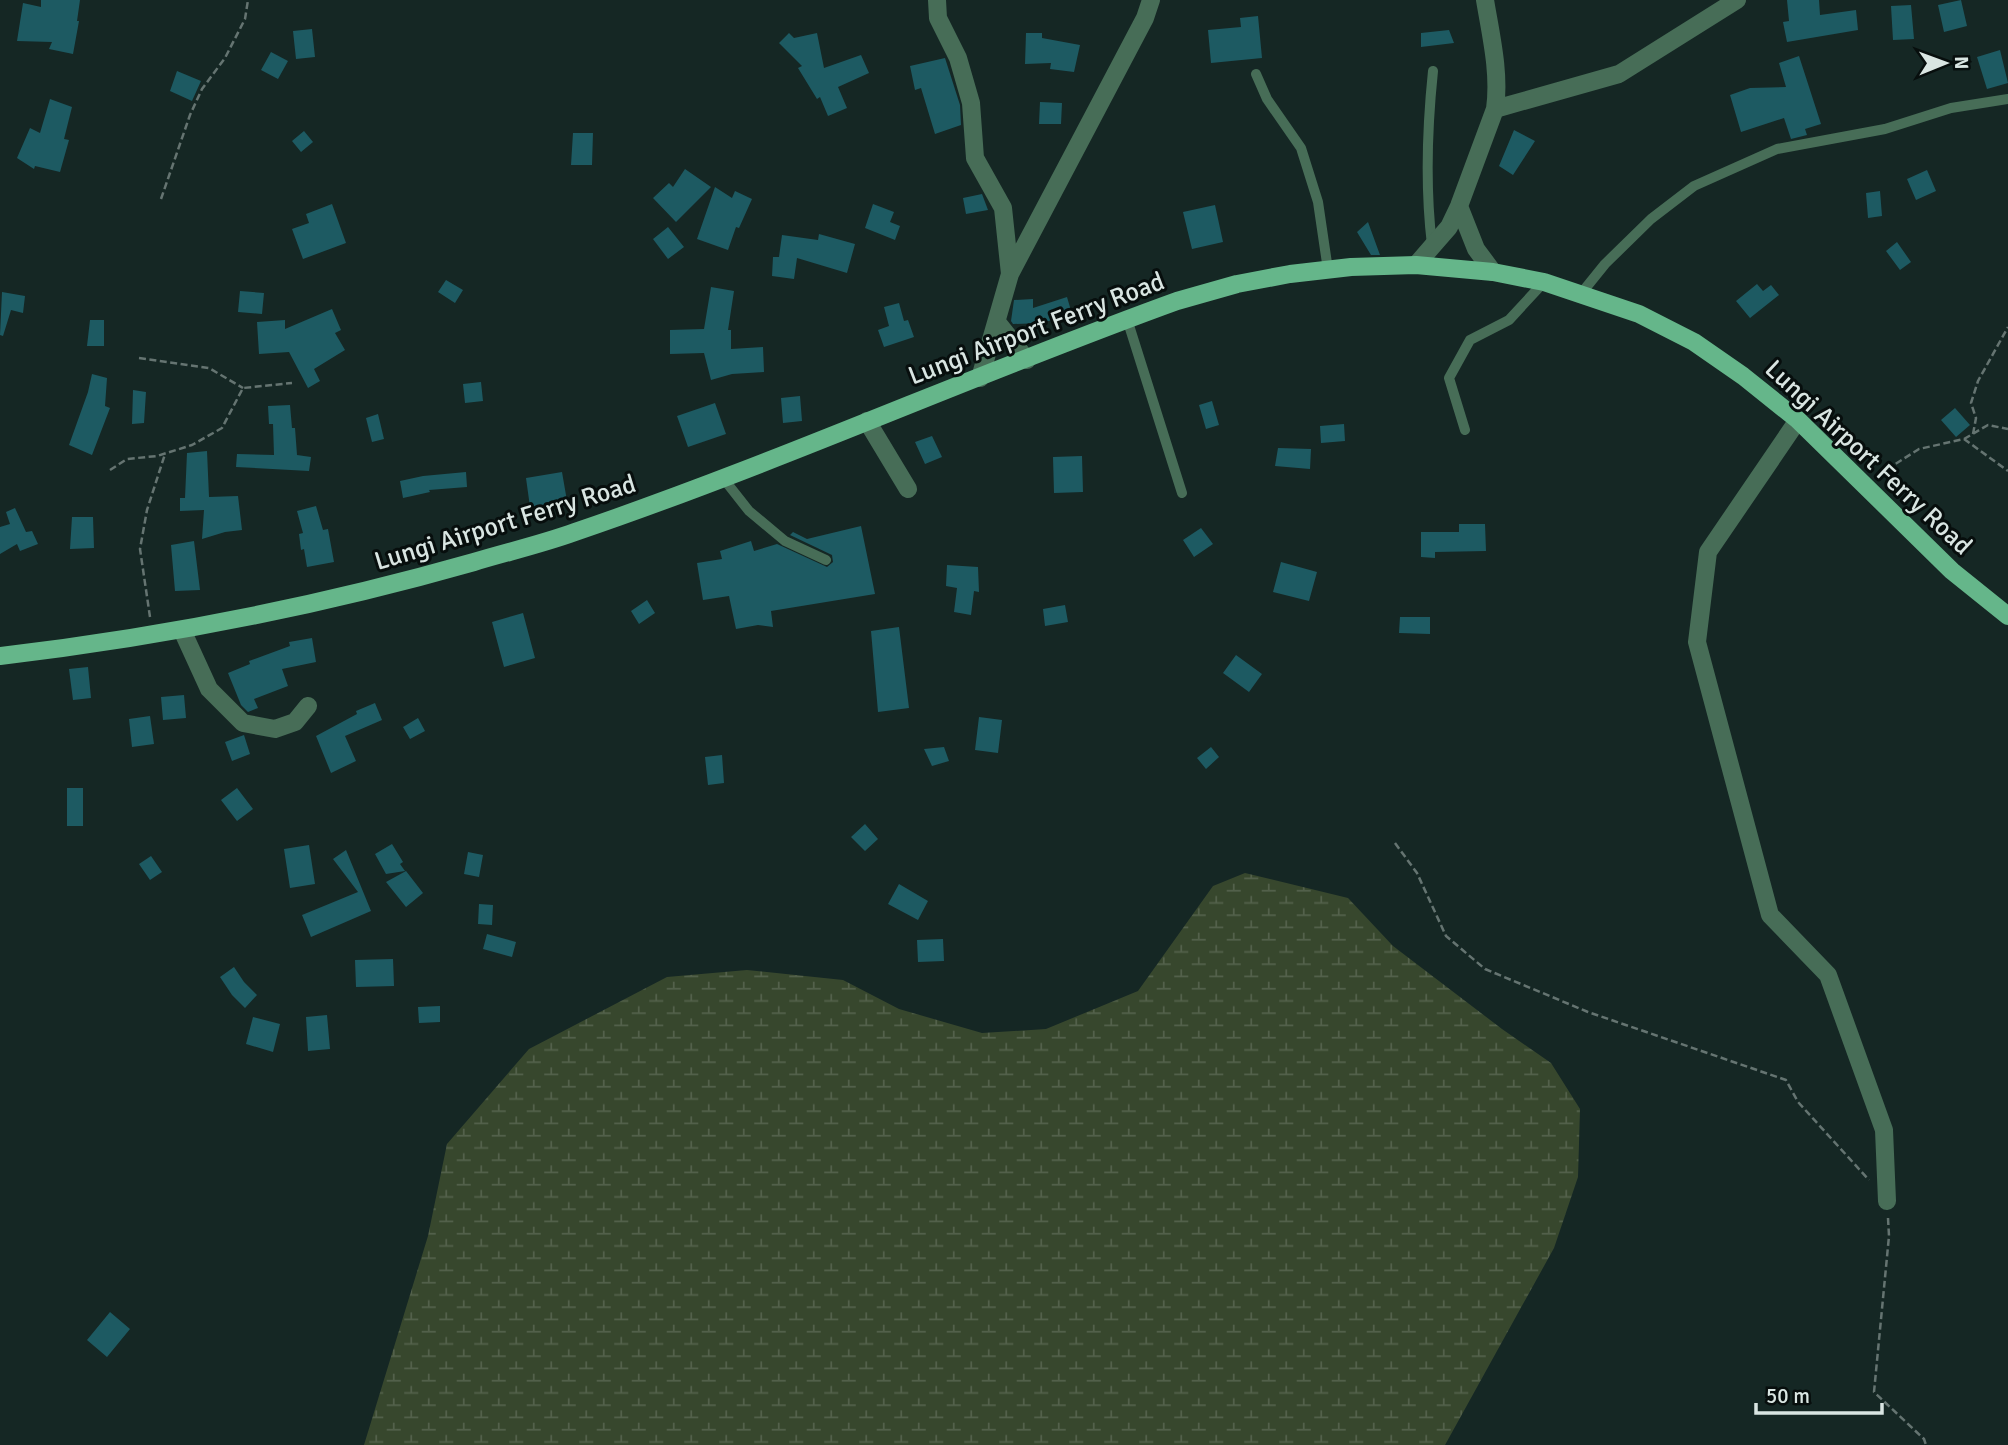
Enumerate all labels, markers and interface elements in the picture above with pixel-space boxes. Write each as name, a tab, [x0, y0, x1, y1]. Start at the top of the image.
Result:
north arrow	[1910, 28, 1980, 98]
text: N	[1949, 56, 1973, 70]
street label: Lungi Airport Ferry Road	[904, 265, 1169, 393]
street label: Lungi Airport Ferry Road	[1758, 353, 1979, 562]
street label: Lungi Airport Ferry Road	[371, 468, 640, 578]
scale bar	[1756, 1372, 1882, 1416]
text: 50 m	[1766, 1383, 1810, 1409]

